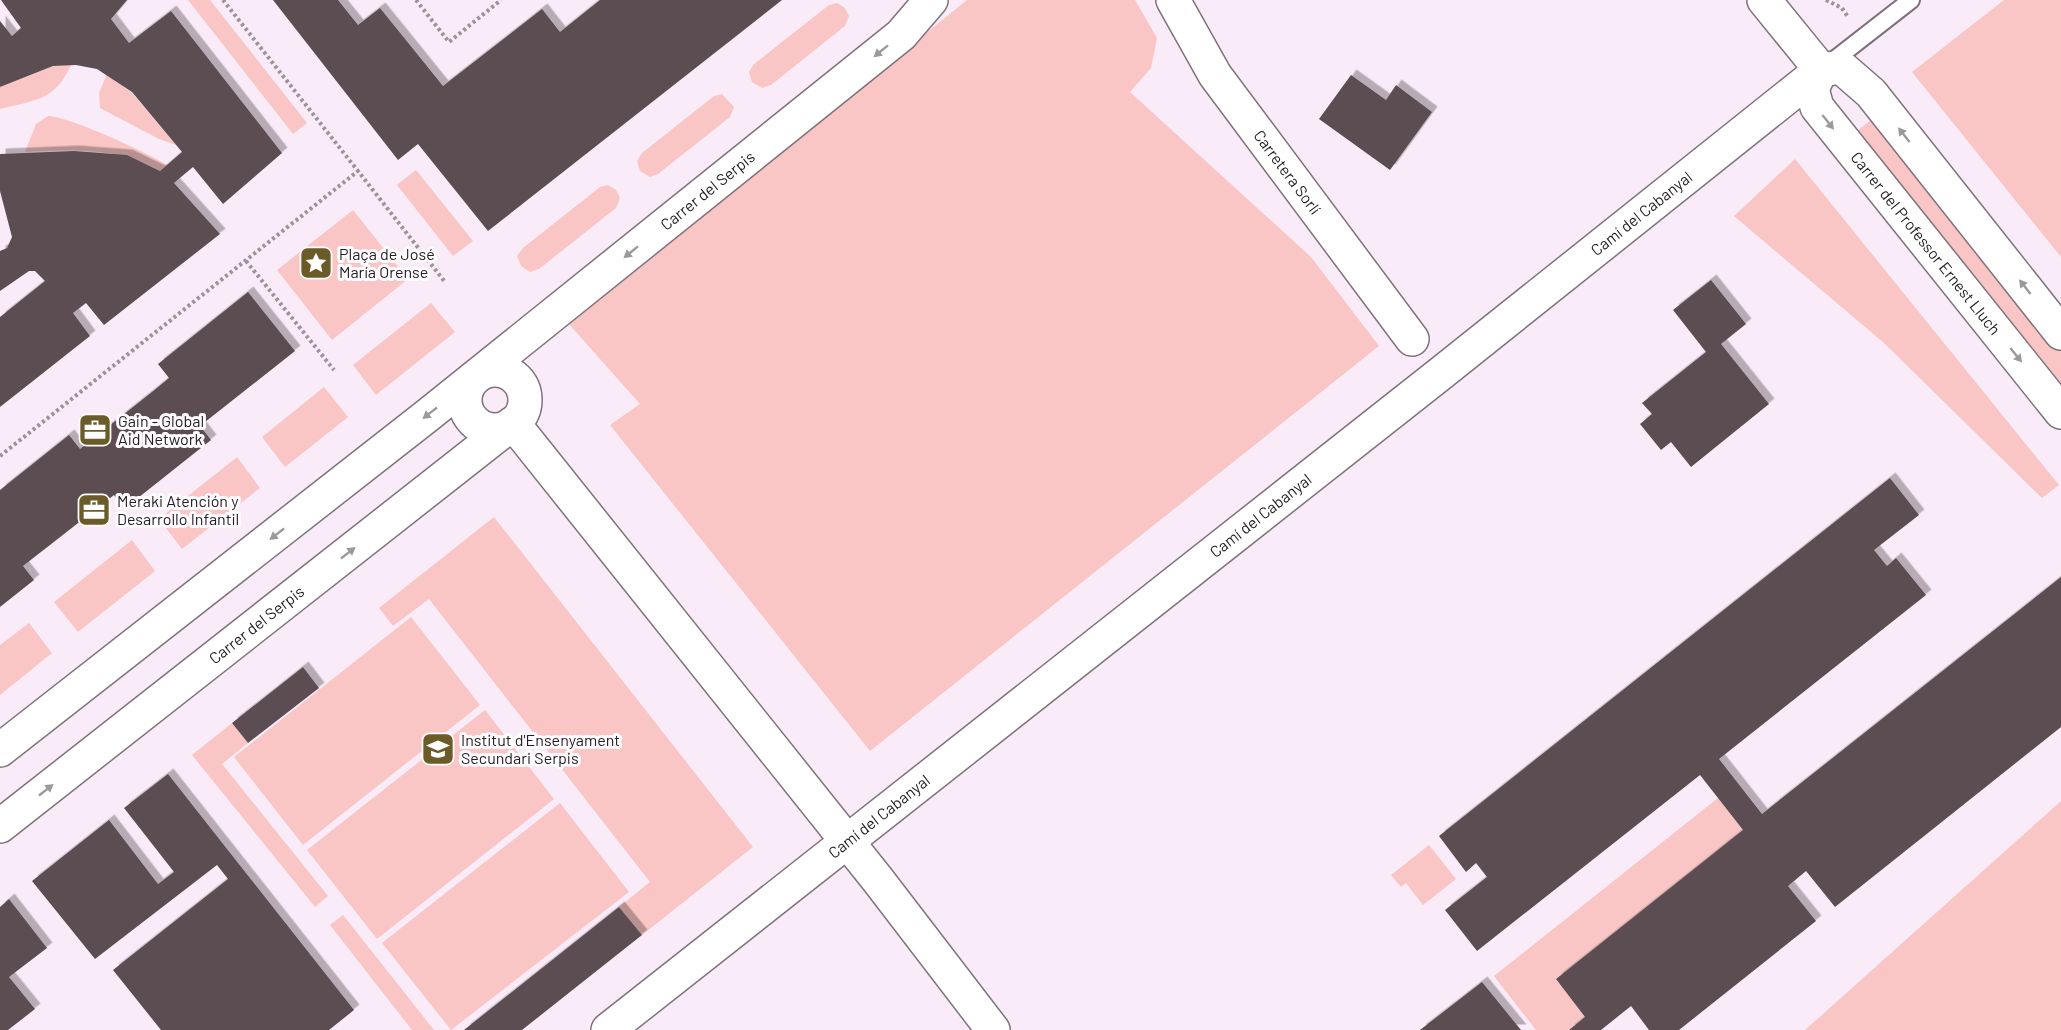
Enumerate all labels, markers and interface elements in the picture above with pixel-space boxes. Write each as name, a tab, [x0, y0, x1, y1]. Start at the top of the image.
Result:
one-way arrow	[874, 44, 889, 56]
one-way arrow	[1821, 114, 1833, 129]
street label: Carretera Sorlí	[1250, 126, 1326, 218]
one-way arrow	[1898, 127, 1910, 142]
street label: Carrer del Serpis	[656, 147, 758, 234]
street label: Carrer del Professor Ernest Lluch	[1847, 148, 2005, 338]
street label: Camí del Cabanyal	[1587, 167, 1695, 259]
place label: Plaça de José María Orense	[339, 244, 435, 281]
place icon: Plaça de José María Orense	[298, 245, 334, 281]
one-way arrow	[624, 245, 639, 257]
one-way arrow	[2019, 280, 2031, 295]
one-way arrow	[2009, 348, 2021, 363]
one-way arrow	[422, 407, 438, 420]
place label: Gain - Global Aid Network	[118, 411, 204, 448]
office icon: Gain - Global Aid Network	[77, 412, 113, 448]
street label: Camí del Cabanyal	[1206, 469, 1315, 561]
place label: Meraki Atención y Desarrollo Infantil	[117, 491, 239, 528]
office icon: Meraki Atención y Desarrollo Infantil	[76, 492, 112, 528]
one-way arrow	[269, 527, 284, 539]
one-way arrow	[340, 546, 356, 559]
street label: Carrer del Serpis	[205, 581, 307, 667]
place label: Institut d'Ensenyament Secundari Serpis	[461, 730, 620, 767]
school or university icon: Institut d'Ensenyament Secundari Serpis	[420, 731, 456, 767]
street label: Camí del Cabanyal	[824, 770, 933, 862]
one-way arrow	[38, 784, 54, 797]

